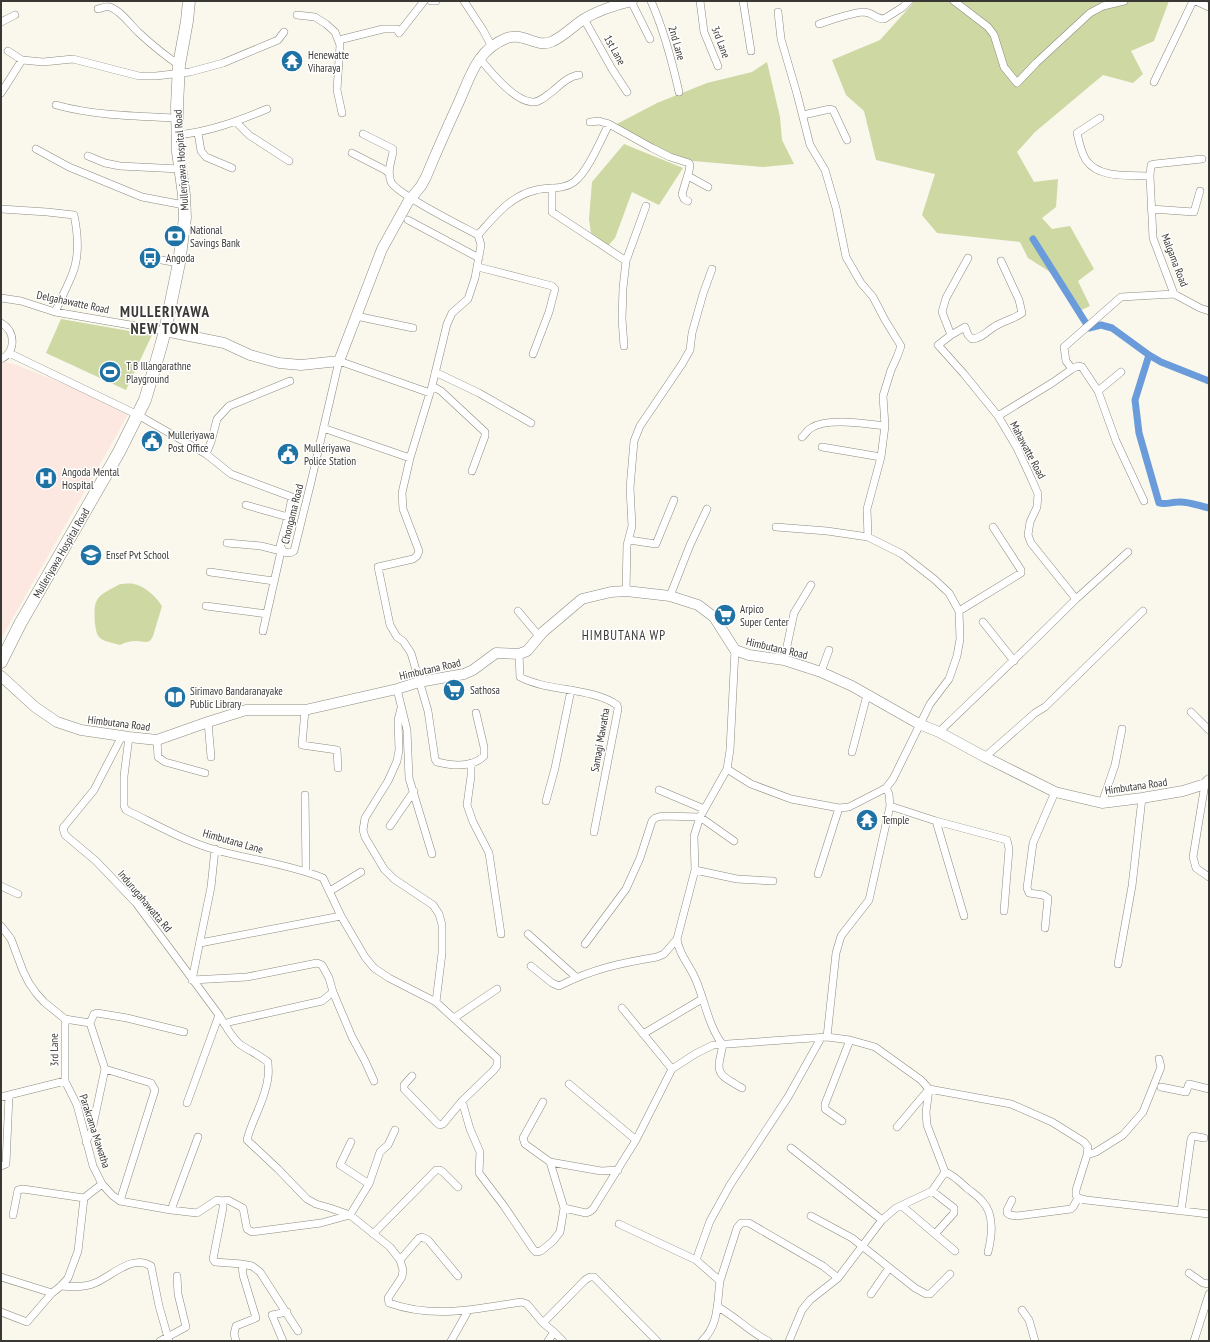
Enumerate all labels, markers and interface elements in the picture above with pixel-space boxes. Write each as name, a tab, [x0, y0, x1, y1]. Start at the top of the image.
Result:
street label: 2nd Lane	[665, 24, 689, 62]
street label: 3rd Lane	[709, 24, 734, 60]
street label: 1st Lane	[601, 33, 629, 68]
temple icon: Henewatte Viharaya	[279, 48, 305, 74]
place label: Henewatte Viharaya	[307, 48, 350, 75]
street label: Mulleriyawa Hospital Road	[170, 109, 192, 211]
bank icon: National Savings Bank	[162, 223, 188, 249]
place label: National Savings Bank	[190, 223, 241, 250]
street label: Malgama Road	[1158, 231, 1192, 289]
bus stop icon: Angoda	[137, 245, 163, 271]
place label: Angoda	[166, 251, 195, 265]
street label: Delgahawatte Road	[35, 287, 111, 317]
district label: MULLERIYAWA NEW TOWN	[120, 302, 210, 338]
sports icon: T B Illangarathne Playground	[97, 359, 123, 385]
place label: T B Illangarathne Playground	[126, 359, 192, 386]
street label: Mahawatte Road	[1007, 419, 1049, 481]
public building icon: Mulleriyawa Post Office	[139, 428, 165, 454]
place label: Mulleriyawa Post Office	[168, 428, 214, 455]
public building icon: Mulleriyawa Police Station	[275, 441, 301, 467]
place label: Mulleriyawa Police Station	[304, 441, 356, 468]
hospital icon: Angoda Mental Hospital	[33, 465, 59, 491]
place label: Angoda Mental Hospital	[62, 465, 120, 492]
street label: Chongama Road	[278, 482, 306, 545]
street label: Mulleriyawa Hospital Road	[30, 505, 92, 600]
school or university icon: Ensef Pvt School	[78, 542, 104, 568]
place label: Ensef Pvt School	[106, 548, 170, 562]
supermarket icon: Arpico Super Center	[712, 602, 738, 628]
place label: Arpico Super Center	[740, 602, 789, 629]
district label: HIMBUTANA WP	[582, 627, 666, 644]
street label: Himbutana Road	[745, 634, 809, 662]
street label: Himbutana Road	[398, 655, 462, 683]
supermarket icon: Sathosa	[441, 677, 467, 703]
place label: Sathosa	[470, 683, 500, 697]
library icon: Sirimavo Bandaranayake Public Library	[162, 684, 188, 710]
place label: Sirimavo Bandaranayake Public Library	[190, 684, 283, 711]
street label: Samagi Mawatha	[587, 707, 613, 773]
street label: Himbutana Road	[87, 712, 151, 734]
street label: Himbutana Road	[1104, 775, 1168, 797]
temple icon: Temple	[854, 807, 880, 833]
place label: Temple	[882, 813, 910, 827]
street label: Himbutana Lane	[201, 826, 265, 856]
street label: Indurugahawatta Rd	[115, 867, 175, 935]
street label: 3rd Lane	[47, 1033, 61, 1067]
street label: Parakrama Mawatha	[77, 1092, 113, 1170]

